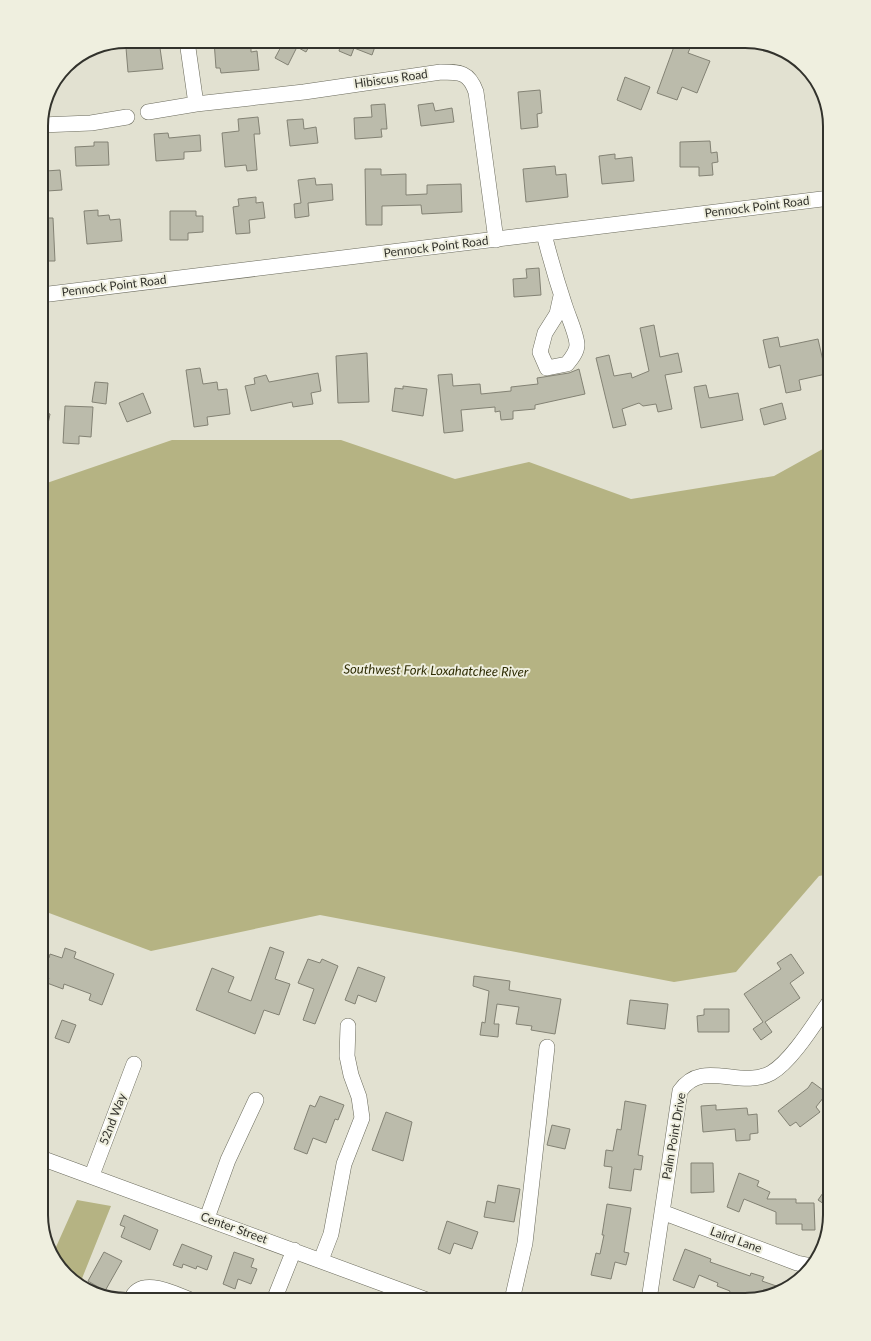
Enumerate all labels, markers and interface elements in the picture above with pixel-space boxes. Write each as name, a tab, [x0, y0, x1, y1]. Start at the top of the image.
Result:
street label: Hibiscus Road	[353, 66, 429, 91]
street label: Pennock Point Road	[704, 193, 810, 220]
street label: Pennock Point Road	[383, 233, 489, 260]
street label: Pennock Point Road	[61, 272, 167, 299]
water label: Southwest Fork Loxahatchee River	[343, 660, 529, 680]
street label: 52nd Way	[96, 1090, 130, 1147]
street label: Palm Point Drive	[658, 1091, 689, 1181]
street label: Center Street	[199, 1208, 270, 1247]
street label: Laird Lane	[708, 1223, 764, 1256]

